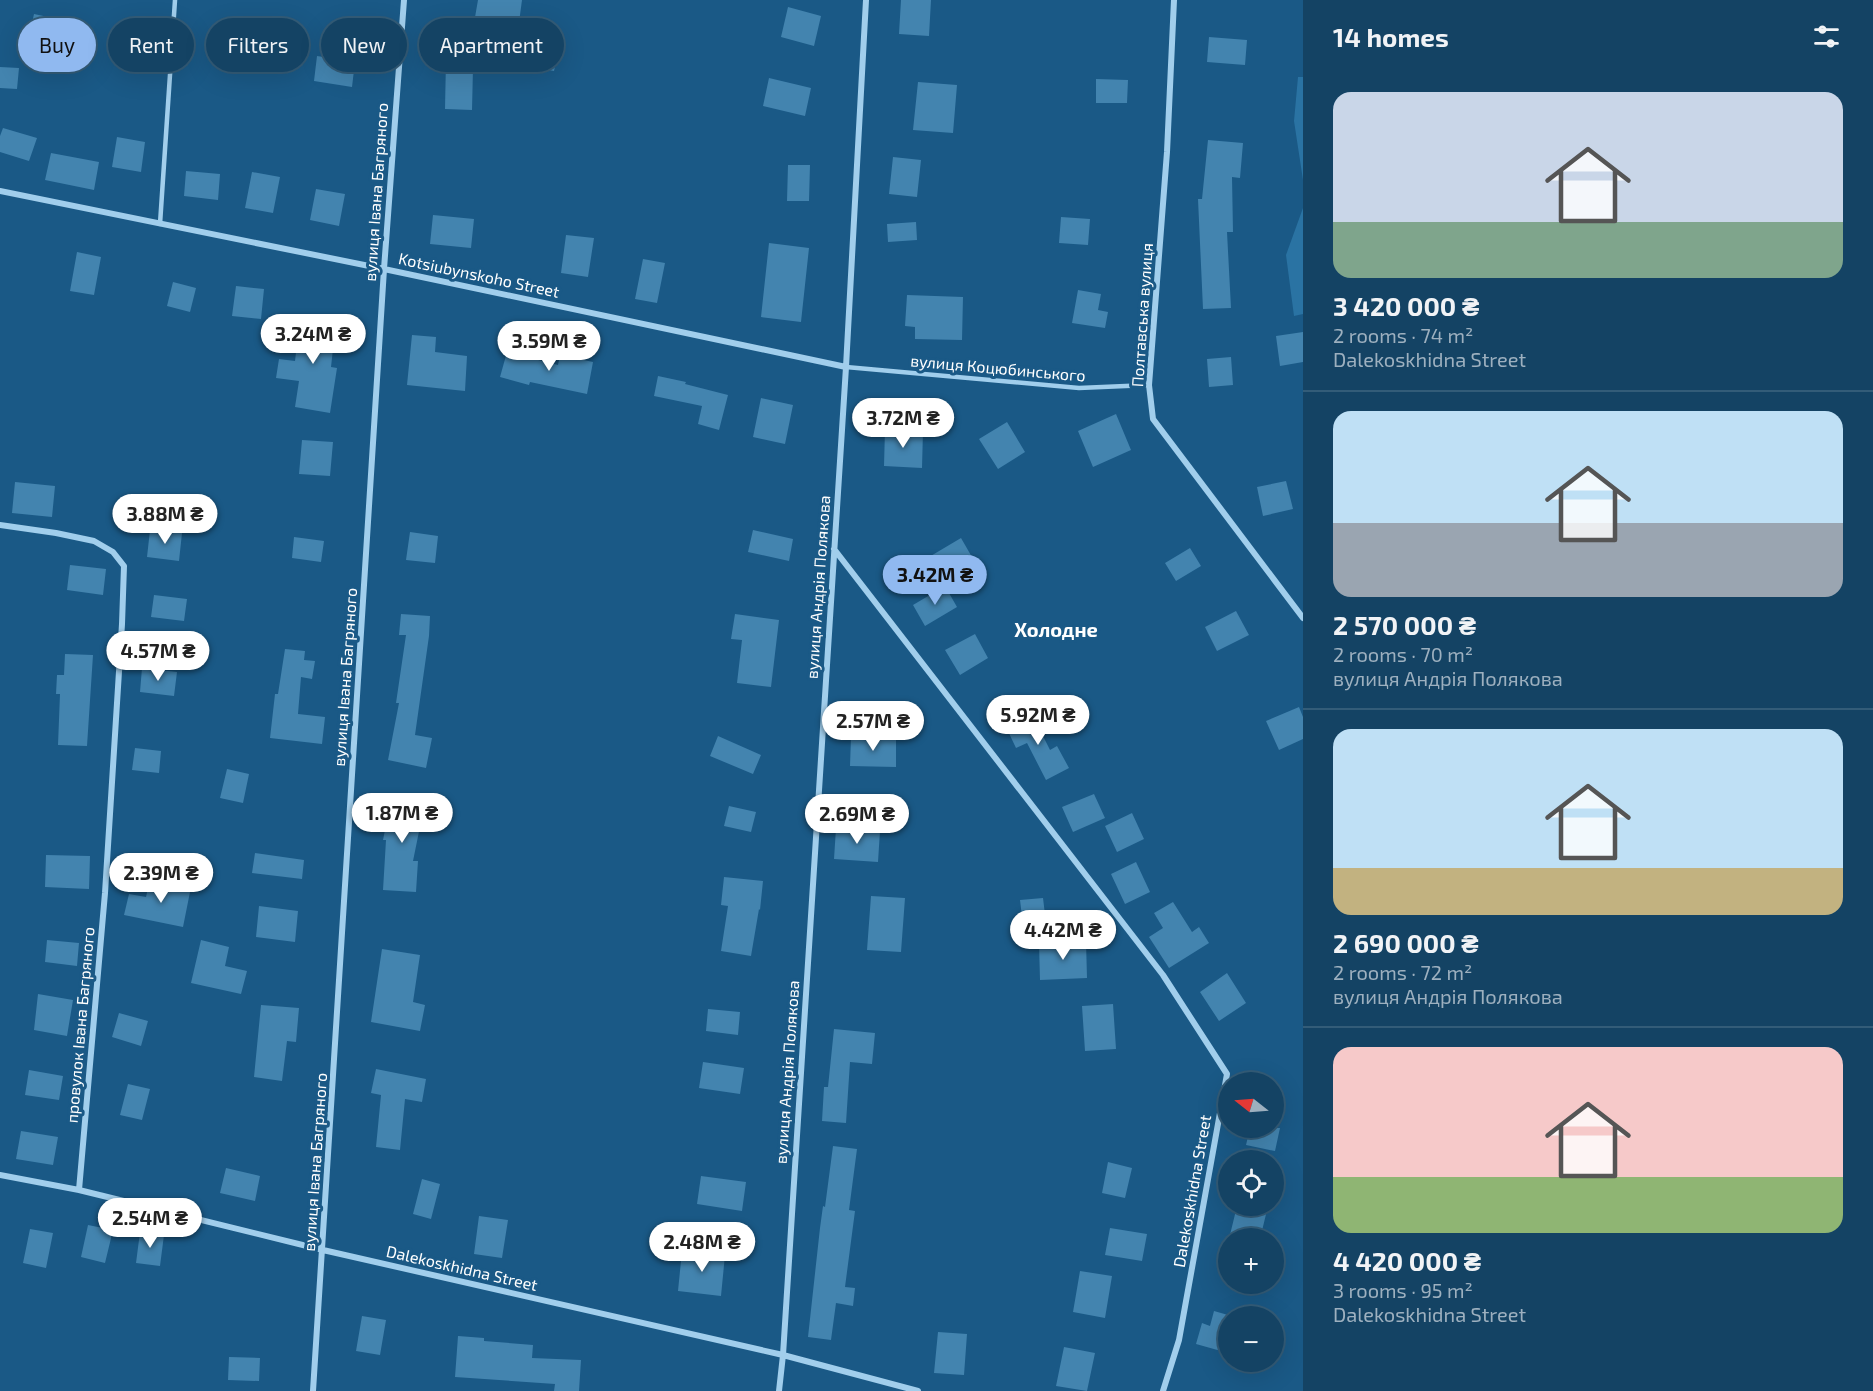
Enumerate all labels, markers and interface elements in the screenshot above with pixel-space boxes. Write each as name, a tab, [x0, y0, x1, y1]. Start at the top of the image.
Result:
chip: Buy	[18, 18, 96, 72]
chip: Rent	[108, 18, 194, 72]
chip: Filters	[206, 18, 309, 72]
chip: New	[321, 18, 407, 72]
chip: Apartment	[419, 18, 564, 72]
icon: filters	[1810, 20, 1843, 53]
text: 14 homes	[1333, 21, 1449, 52]
street label: вулиця Івана Багряного	[360, 102, 392, 282]
icon: home	[1534, 131, 1642, 239]
street label: Полтавська вулиця	[1127, 242, 1157, 388]
street label: Kotsiubynskoho Street	[397, 248, 561, 301]
text: 3 420 000 ₴	[1333, 290, 1479, 321]
pin: 3.24M ₴	[258, 314, 368, 365]
text: 3.24M ₴	[275, 321, 351, 345]
pin: 3.59M ₴	[494, 321, 604, 372]
text: 2 rooms · 74 m²	[1333, 323, 1473, 347]
text: 3.59M ₴	[511, 328, 587, 352]
text: Dalekoskhidna Street	[1333, 347, 1526, 371]
street label: вулиця Коцюбинського	[910, 350, 1086, 386]
pin: 3.72M ₴	[848, 398, 958, 449]
text: 3.72M ₴	[866, 405, 940, 429]
icon: home	[1534, 450, 1642, 558]
pin: 3.88M ₴	[110, 494, 220, 545]
street label: вулиця Андрія Полякова	[802, 495, 834, 679]
text: 3.88M ₴	[126, 501, 204, 525]
pin: 3.42M ₴	[880, 555, 990, 606]
text: 3.42M ₴	[897, 562, 973, 586]
street label: вулиця Івана Багряного	[329, 587, 361, 767]
text: 2 570 000 ₴	[1333, 609, 1476, 640]
district label: Холодне	[1014, 617, 1098, 641]
pin: 4.57M ₴	[103, 631, 213, 682]
text: 4.57M ₴	[120, 638, 196, 662]
text: 2 rooms · 70 m²	[1333, 642, 1473, 666]
text: вулиця Андрія Полякова	[1333, 666, 1563, 690]
pin: 5.92M ₴	[983, 695, 1093, 746]
pin: 2.57M ₴	[818, 701, 928, 752]
text: 5.92M ₴	[1000, 702, 1076, 726]
text: 2.57M ₴	[836, 708, 910, 732]
icon: home	[1534, 768, 1642, 876]
pin: 1.87M ₴	[347, 793, 457, 844]
pin: 2.69M ₴	[802, 794, 912, 845]
text: 1.87M ₴	[366, 800, 438, 824]
text: 2.69M ₴	[819, 801, 895, 825]
pin: 2.39M ₴	[106, 853, 216, 904]
text: 2.39M ₴	[123, 860, 199, 884]
pin: 4.42M ₴	[1008, 910, 1118, 961]
text: 4.42M ₴	[1024, 917, 1102, 941]
street label: провулок Івана Багряного	[61, 926, 99, 1124]
text: 2 690 000 ₴	[1333, 927, 1479, 958]
text: 2 rooms · 72 m²	[1333, 960, 1472, 984]
street label: вулиця Андрія Полякова	[771, 980, 803, 1164]
text: вулиця Андрія Полякова	[1333, 984, 1563, 1008]
street label: вулиця Івана Багряного	[299, 1072, 331, 1252]
north arrow	[1218, 1072, 1284, 1138]
map controls	[1218, 1072, 1284, 1372]
icon: home	[1534, 1086, 1642, 1194]
street label: Dalekoskhidna Street	[1169, 1113, 1214, 1269]
button: locate	[1218, 1150, 1284, 1216]
pin: 2.54M ₴	[95, 1198, 205, 1249]
text: 2.54M ₴	[112, 1205, 188, 1229]
pin: 2.48M ₴	[647, 1222, 757, 1273]
button: +	[1218, 1228, 1284, 1294]
text: 2.48M ₴	[663, 1229, 741, 1253]
street label: Dalekoskhidna Street	[385, 1241, 540, 1294]
text: 4 420 000 ₴	[1333, 1245, 1481, 1276]
text: 3 rooms · 95 m²	[1333, 1278, 1473, 1302]
text: Dalekoskhidna Street	[1333, 1302, 1526, 1326]
button: −	[1218, 1306, 1284, 1372]

